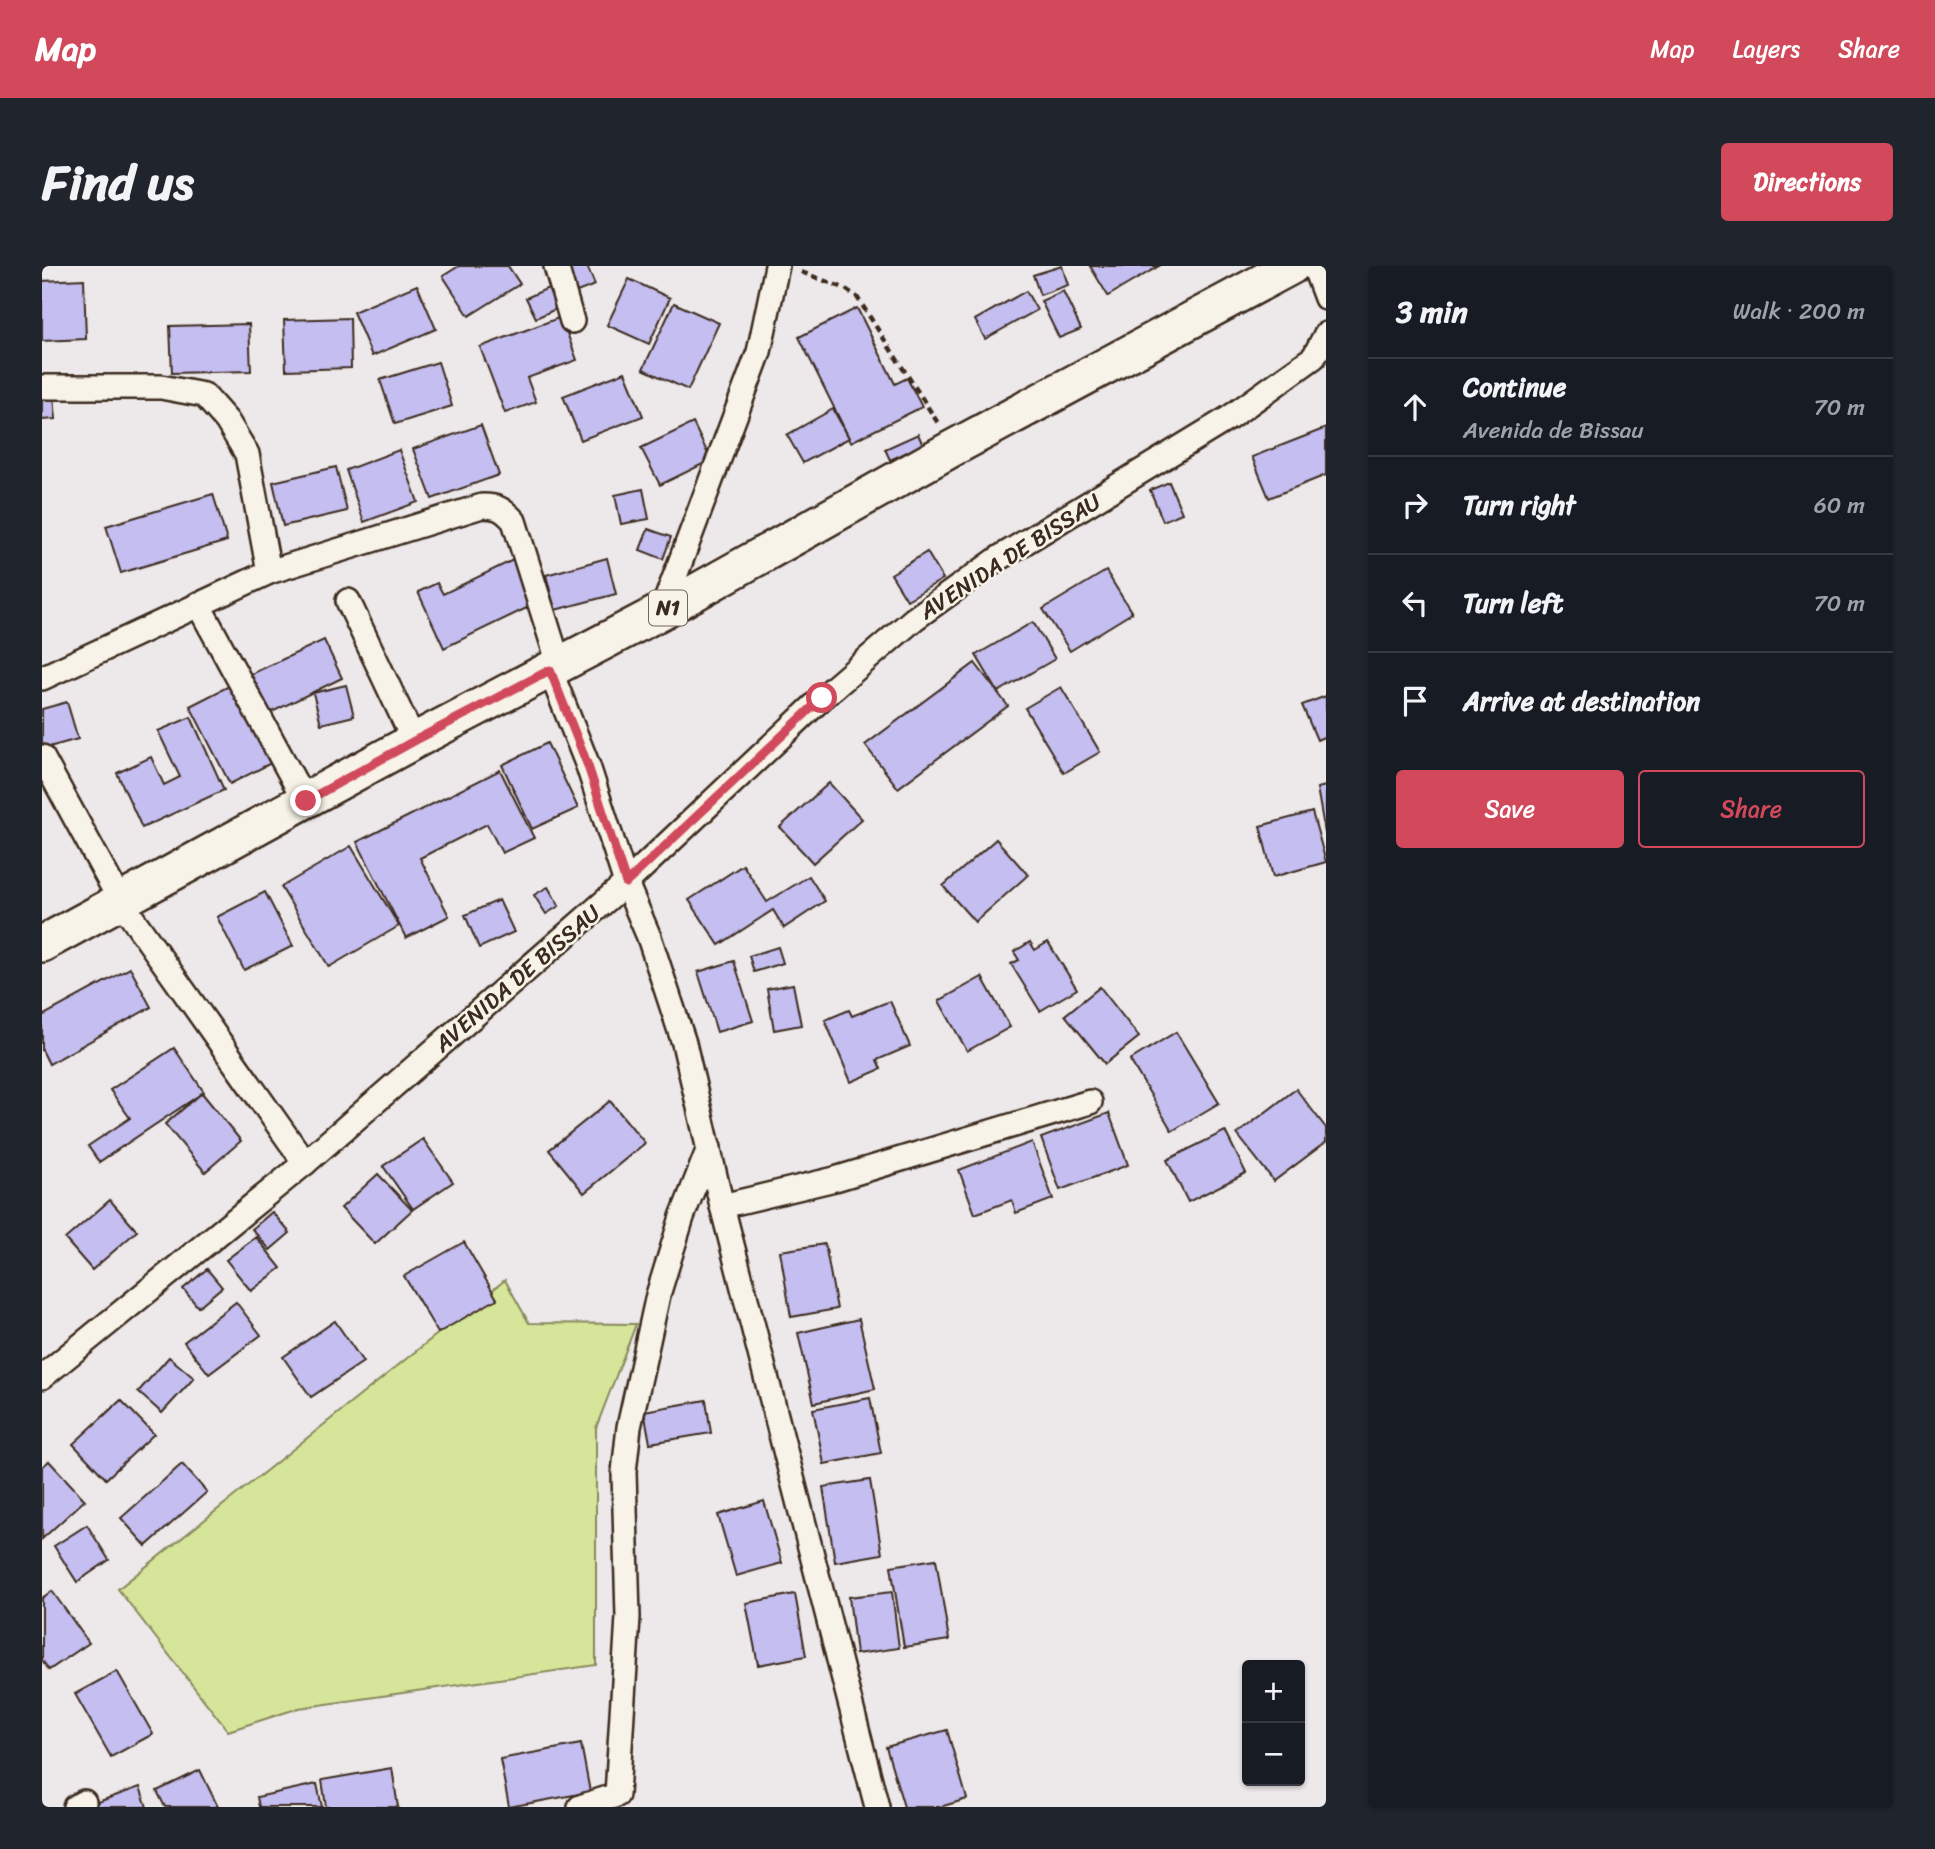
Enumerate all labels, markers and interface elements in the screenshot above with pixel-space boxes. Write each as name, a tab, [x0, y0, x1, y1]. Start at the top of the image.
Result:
text: Map	[35, 20, 96, 78]
text: Map	[1650, 28, 1695, 70]
text: Layers	[1733, 28, 1800, 70]
text: Share	[1838, 28, 1900, 70]
text: Find us	[42, 139, 194, 226]
button: Directions	[1721, 143, 1893, 221]
text: 3 min	[1396, 285, 1468, 339]
text: Walk · 200 m	[1733, 291, 1865, 332]
text: Continue	[1463, 364, 1566, 410]
text: 70 m	[1814, 387, 1865, 428]
icon: ahead	[1396, 388, 1434, 426]
text: Avenida de Bissau	[1463, 410, 1644, 451]
street label: AVENIDA DE BISSAU	[910, 482, 1110, 632]
text: Turn right	[1463, 482, 1576, 528]
text: 60 m	[1814, 485, 1865, 526]
icon: right	[1396, 486, 1434, 524]
text: Turn left	[1463, 580, 1563, 626]
text: 70 m	[1814, 583, 1865, 624]
icon: left	[1396, 584, 1434, 622]
road number: N1	[649, 590, 687, 626]
text: Arrive at destination	[1463, 678, 1700, 724]
route start	[806, 682, 837, 713]
icon: arrive	[1396, 682, 1434, 720]
button: Save	[1396, 770, 1624, 848]
button: Share	[1638, 770, 1865, 848]
route end	[290, 785, 321, 816]
street label: AVENIDA DE BISSAU	[424, 894, 610, 1064]
map controls	[1242, 1660, 1305, 1786]
button: +	[1242, 1660, 1305, 1723]
button: −	[1242, 1723, 1305, 1786]

